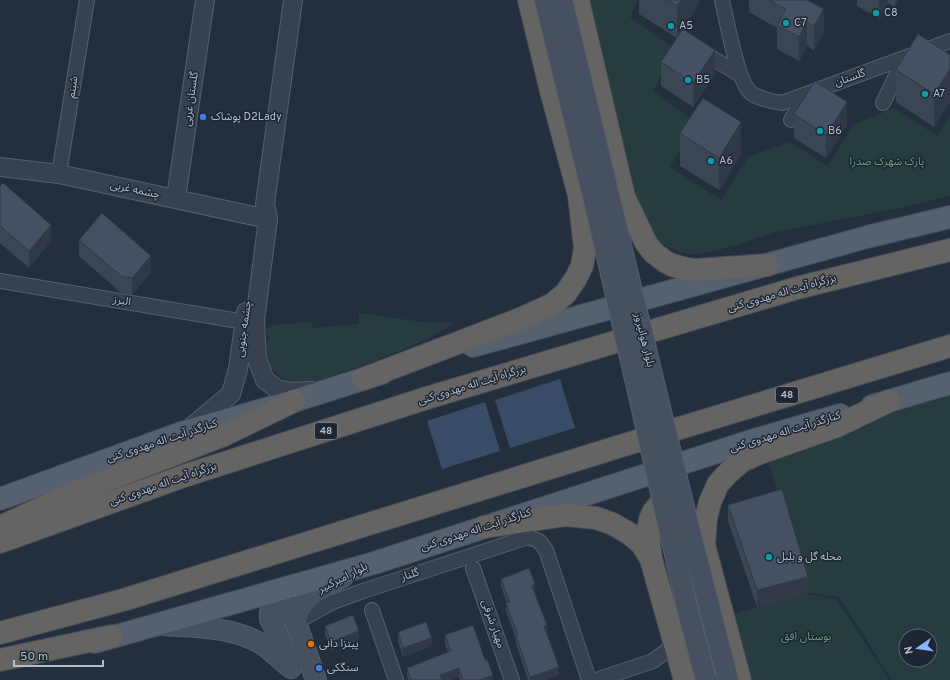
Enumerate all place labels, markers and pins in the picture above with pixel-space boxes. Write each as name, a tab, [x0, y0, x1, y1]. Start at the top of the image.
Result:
place label: C8	[884, 6, 898, 20]
marker: C8	[871, 8, 881, 18]
place label: C7	[794, 16, 807, 30]
marker: C7	[781, 18, 791, 28]
place label: A5	[679, 19, 693, 33]
marker: A5	[666, 21, 676, 31]
place label: B5	[696, 73, 710, 87]
marker: B5	[683, 75, 693, 85]
place label: A7	[933, 87, 945, 101]
marker: A7	[920, 89, 930, 99]
place label: پوشاک D2Lady	[211, 110, 282, 124]
marker: پوشاک D2Lady	[198, 112, 208, 122]
place label: B6	[828, 124, 842, 138]
marker: B6	[815, 126, 825, 136]
place label: A6	[719, 154, 733, 168]
marker: A6	[706, 156, 716, 166]
place label: محله گل و بلبل	[777, 550, 842, 564]
marker: محله گل و بلبل	[764, 552, 774, 562]
place label: پیتزا دانی	[319, 637, 359, 651]
marker: پیتزا دانی	[306, 639, 316, 649]
place label: سنگکی	[327, 661, 359, 675]
marker: سنگکی	[314, 663, 324, 673]

